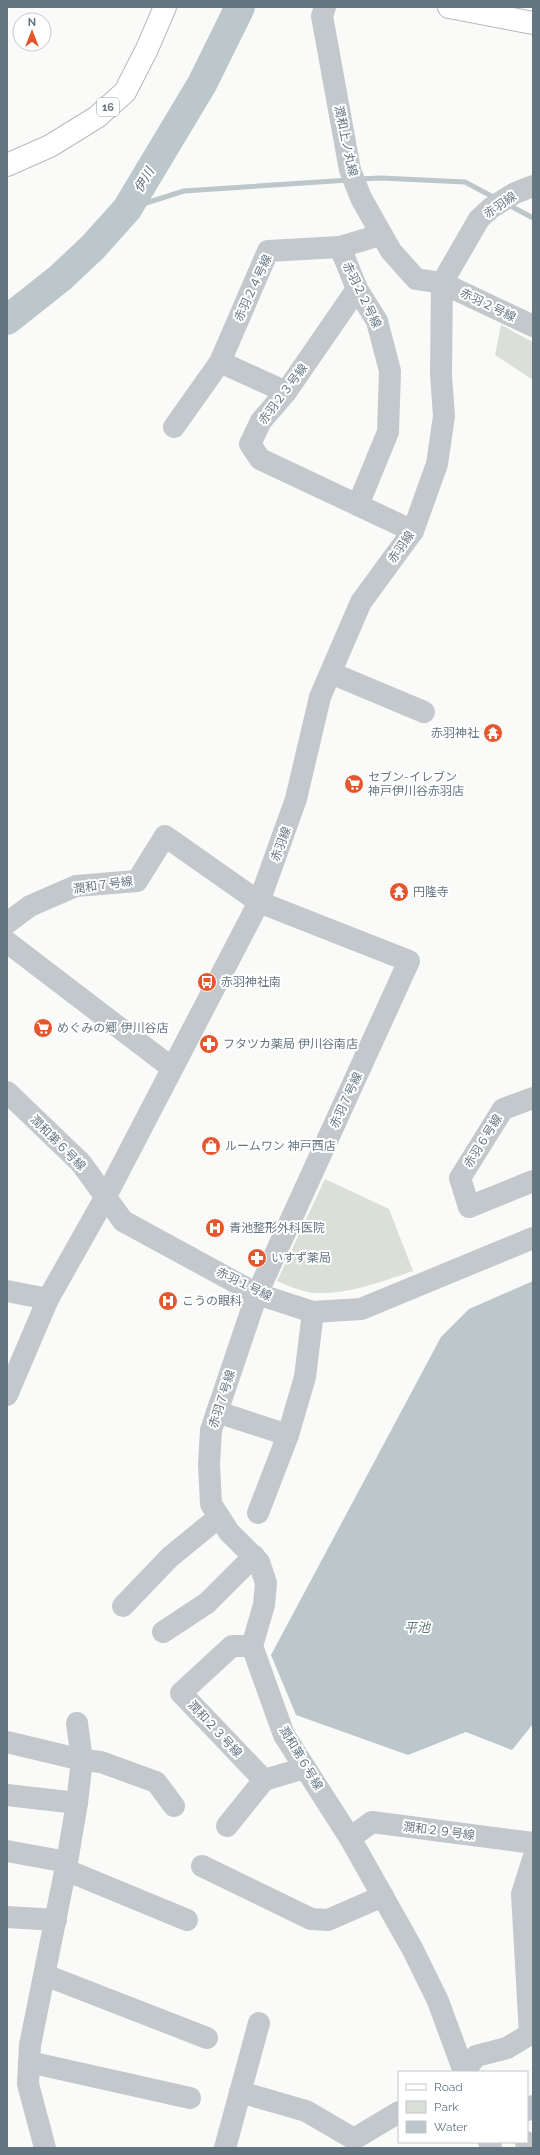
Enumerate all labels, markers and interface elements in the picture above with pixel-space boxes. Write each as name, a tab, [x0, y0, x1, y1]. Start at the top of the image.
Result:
north arrow	[12, 12, 52, 52]
text: N	[28, 16, 36, 29]
road number: 16	[97, 98, 119, 116]
street label: 潤和上ノ丸線	[332, 104, 360, 178]
water label: 伊川	[131, 163, 158, 195]
street label: 赤羽線	[481, 189, 519, 221]
street label: 赤羽２４号線	[231, 252, 275, 324]
street label: 赤羽２２号線	[340, 260, 384, 330]
street label: 赤羽２号線	[458, 286, 518, 324]
street label: 赤羽２３号線	[256, 361, 310, 427]
street label: 赤羽線	[385, 528, 417, 566]
temple icon: 赤羽神社	[482, 722, 504, 744]
place label: 赤羽神社	[431, 726, 479, 740]
place label: セブン-イレブン 神戸伊川谷赤羽店	[368, 770, 464, 798]
supermarket icon: セブン-イレブン 神戸伊川谷赤羽店	[343, 773, 365, 795]
street label: 赤羽線	[268, 825, 294, 863]
street label: 潤和７号線	[72, 874, 134, 896]
temple icon: 円隆寺	[388, 881, 410, 903]
place label: 円隆寺	[413, 885, 449, 899]
bus stop icon: 赤羽神社南	[196, 971, 218, 993]
place label: 赤羽神社南	[221, 975, 281, 989]
supermarket icon: めぐみの郷 伊川谷店	[32, 1017, 54, 1039]
place label: めぐみの郷 伊川谷店	[57, 1021, 168, 1035]
pharmacy icon: フタツカ薬局 伊川谷南店	[198, 1033, 220, 1055]
place label: フタツカ薬局 伊川谷南店	[223, 1037, 358, 1051]
street label: 赤羽７号線	[327, 1070, 365, 1130]
street label: 赤羽６号線	[461, 1112, 505, 1170]
street label: 潤和第６号線	[28, 1113, 88, 1173]
shop icon: ルームワン 神戸西店	[200, 1135, 222, 1157]
place label: ルームワン 神戸西店	[225, 1139, 336, 1153]
hospital icon: 青池整形外科医院	[204, 1217, 226, 1239]
place label: 青池整形外科医院	[229, 1221, 325, 1235]
pharmacy icon: いすず薬局	[246, 1247, 268, 1269]
place label: いすず薬局	[271, 1251, 331, 1265]
street label: 赤羽１号線	[214, 1265, 274, 1303]
hospital icon: こうの眼科	[157, 1290, 179, 1312]
place label: こうの眼科	[182, 1294, 242, 1308]
street label: 赤羽７号線	[206, 1368, 238, 1430]
water label: 平池	[404, 1620, 432, 1635]
street label: 潤和２３号線	[185, 1698, 245, 1760]
street label: 潤和第６号線	[276, 1724, 326, 1792]
street label: 潤和２９号線	[402, 1820, 476, 1842]
legend	[398, 2071, 528, 2143]
text: Road	[434, 2080, 463, 2094]
text: Park	[434, 2100, 459, 2114]
text: Water	[434, 2120, 468, 2134]

